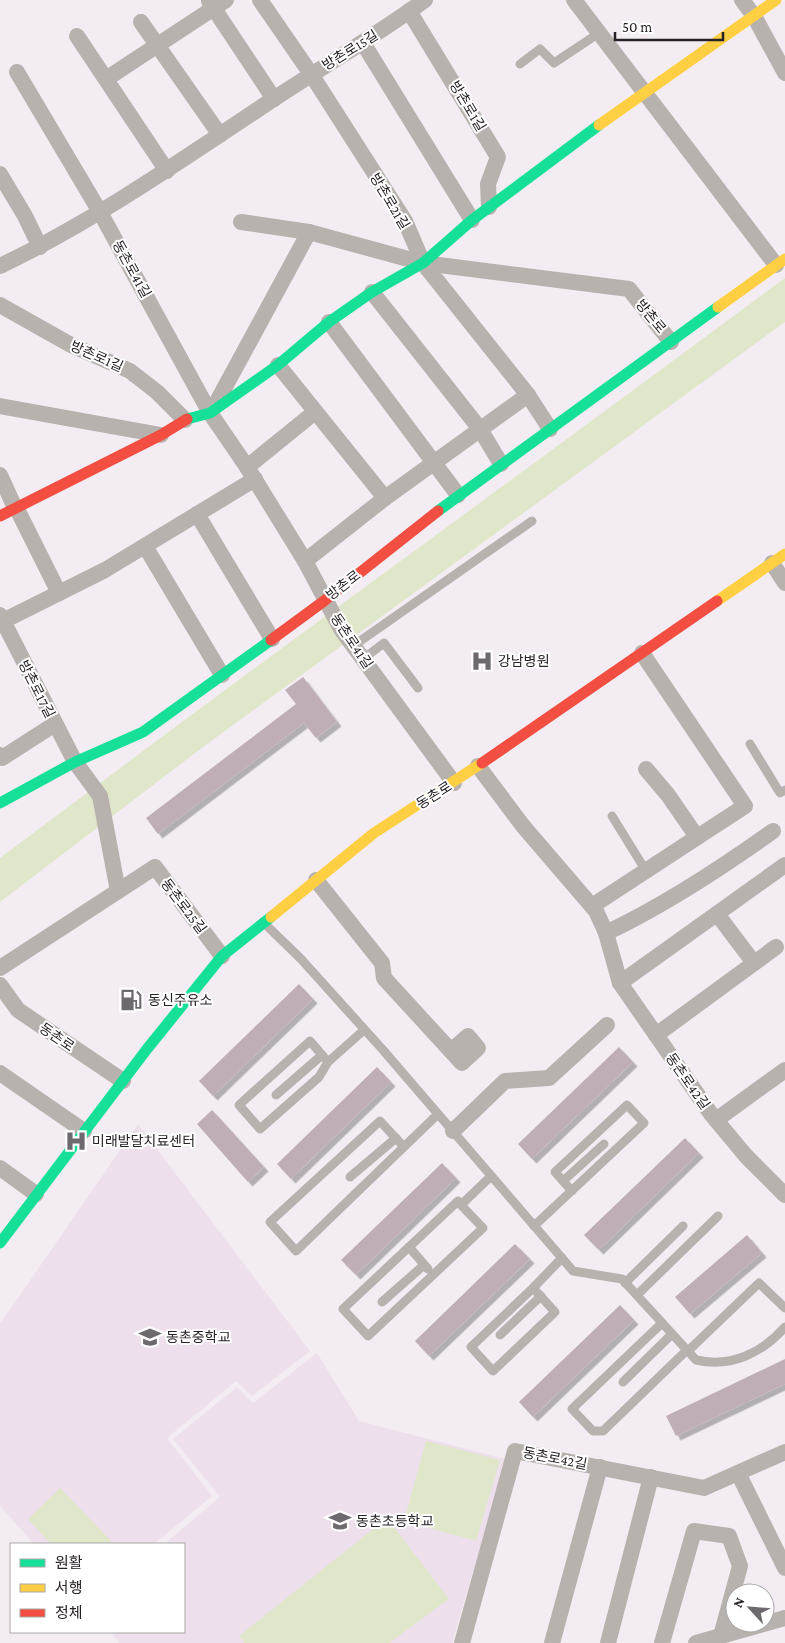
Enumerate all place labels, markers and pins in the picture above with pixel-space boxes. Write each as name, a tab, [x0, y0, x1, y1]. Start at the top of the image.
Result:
hospital icon: 강남병원	[469, 648, 495, 674]
place label: 강남병원	[498, 653, 550, 669]
fuel station icon: 동신주유소	[118, 987, 144, 1013]
place label: 동신주유소	[148, 992, 213, 1008]
hospital icon: 미래발달치료센터	[63, 1128, 89, 1154]
place label: 미래발달치료센터	[92, 1133, 195, 1149]
school or university icon: 동촌중학교	[137, 1324, 163, 1350]
place label: 동촌중학교	[166, 1329, 231, 1345]
school or university icon: 동촌초등학교	[327, 1508, 353, 1534]
place label: 동촌초등학교	[356, 1513, 433, 1529]

